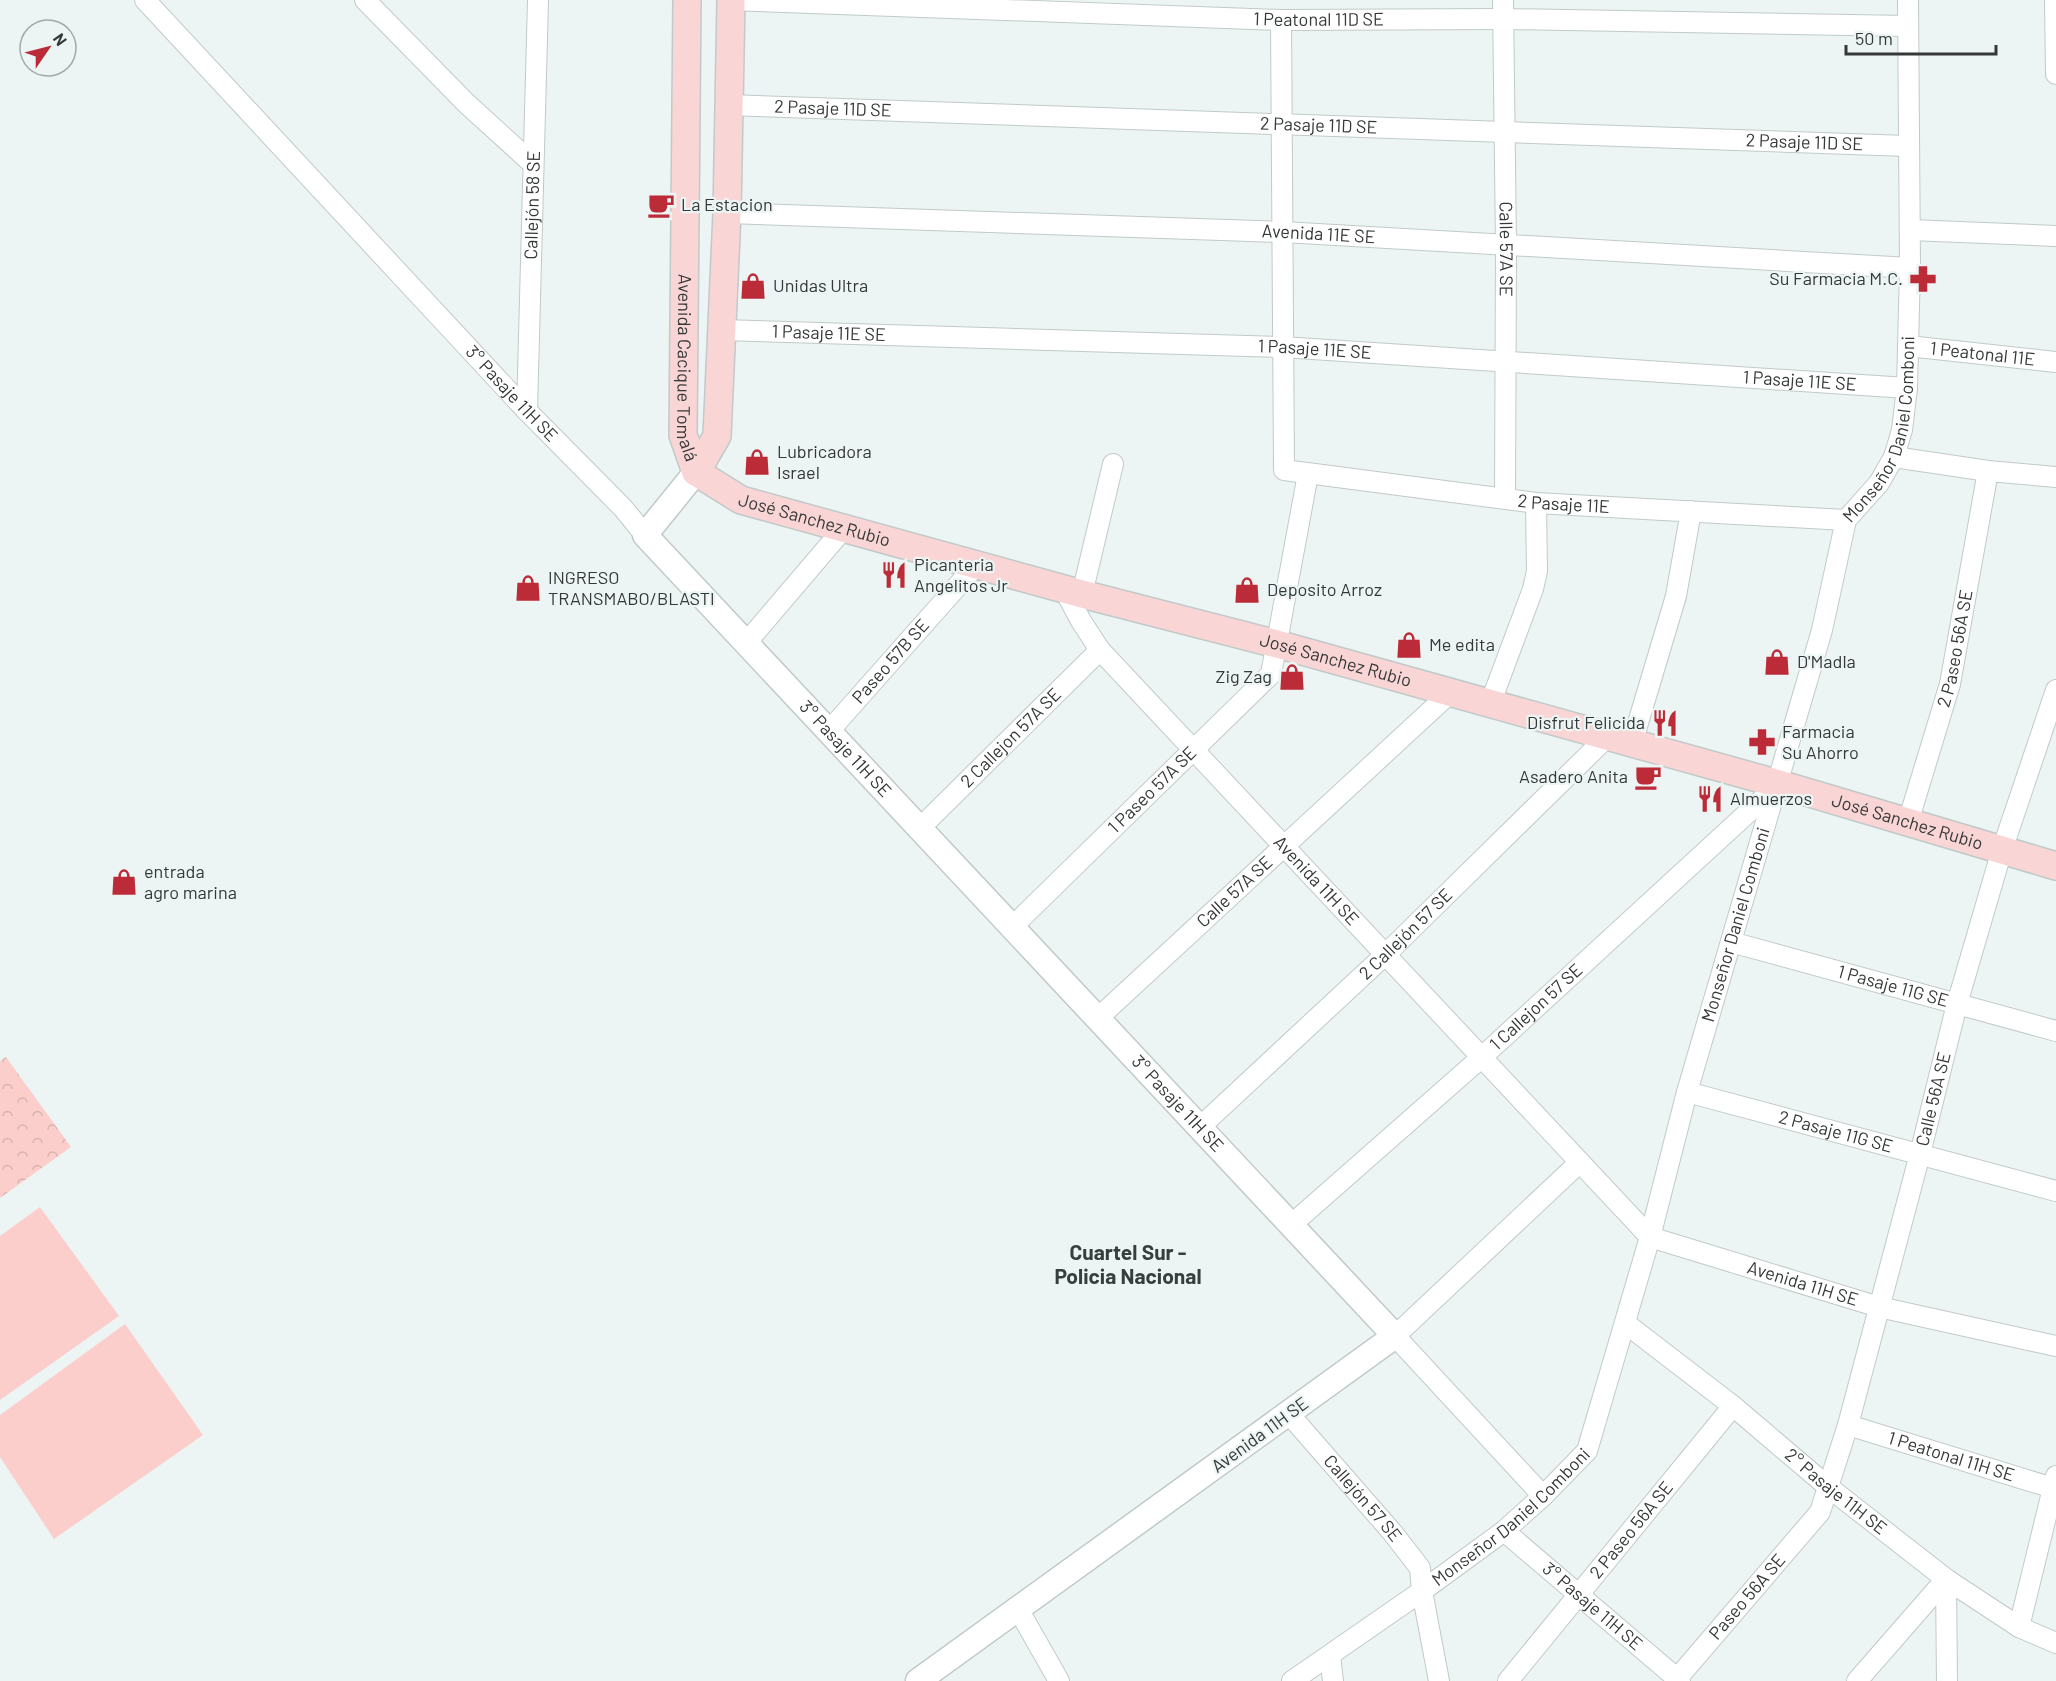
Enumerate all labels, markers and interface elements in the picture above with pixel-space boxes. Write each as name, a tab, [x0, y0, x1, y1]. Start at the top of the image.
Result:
street label: 1 Peatonal 11D SE	[1253, 7, 1384, 30]
north arrow	[18, 18, 78, 78]
scale bar	[1846, 18, 1996, 56]
text: 50 m	[1855, 27, 1893, 49]
text: N	[50, 29, 72, 49]
street label: 2 Pasaje 11D SE	[774, 95, 892, 121]
street label: 2 Pasaje 11D SE	[1260, 111, 1378, 138]
street label: 2 Pasaje 11D SE	[1745, 128, 1863, 154]
street label: Callejón 58 SE	[519, 150, 544, 260]
cafe icon: La Estacion	[646, 190, 676, 220]
place label: La Estacion	[681, 193, 773, 215]
street label: Calle 57A SE	[1495, 201, 1518, 297]
street label: Avenida 11E SE	[1261, 219, 1376, 247]
pharmacy icon: Su Farmacia M.C.	[1908, 264, 1938, 294]
place label: Su Farmacia M.C.	[1769, 267, 1903, 289]
shop icon: Unidas Ultra	[738, 271, 768, 301]
street label: Avenida Cacique Tomalá	[673, 274, 703, 464]
place label: Unidas Ultra	[773, 274, 868, 296]
street label: 1 Pasaje 11E SE	[772, 320, 886, 345]
street label: 1 Pasaje 11E SE	[1258, 334, 1372, 363]
street label: Monseñor Daniel Comboni	[1837, 336, 1918, 526]
street label: 1 Peatonal 11E	[1929, 336, 2036, 370]
street label: 3° Pasaje 11H SE	[462, 340, 563, 446]
street label: 1 Pasaje 11E SE	[1742, 365, 1857, 395]
place label: Lubricadora Israel	[777, 440, 872, 483]
shop icon: Lubricadora Israel	[742, 447, 772, 477]
street label: José Sanchez Rubio	[736, 488, 893, 551]
street label: 2 Pasaje 11E	[1517, 489, 1610, 517]
place label: Picanteria Angelitos Jr	[914, 553, 1008, 596]
restaurant icon: Picanteria Angelitos Jr	[879, 560, 909, 590]
place label: INGRESO TRANSMABO/BLASTI	[548, 566, 715, 609]
shop icon: INGRESO TRANSMABO/BLASTI	[513, 573, 543, 603]
shop icon: Deposito Arroz	[1232, 575, 1262, 605]
place label: Deposito Arroz	[1267, 578, 1382, 600]
street label: 2 Paseo 56A SE	[1932, 588, 1977, 710]
street label: Paseo 57B SE	[847, 614, 933, 708]
street label: José Sanchez Rubio	[1258, 628, 1414, 691]
shop icon: Me edita	[1394, 630, 1424, 660]
place label: Me edita	[1429, 633, 1495, 655]
shop icon: D'Madla	[1762, 647, 1792, 677]
place label: D'Madla	[1797, 650, 1856, 672]
shop icon: Zig Zag	[1277, 662, 1307, 692]
place label: Zig Zag	[1216, 665, 1272, 687]
street label: 2 Callejon 57A SE	[955, 683, 1065, 792]
street label: 3° Pasaje 11H SE	[795, 695, 897, 801]
restaurant icon: Disfrut Felicida	[1650, 708, 1680, 738]
place label: Disfrut Felicida	[1527, 711, 1645, 733]
place label: Farmacia Su Ahorro	[1782, 720, 1859, 763]
pharmacy icon: Farmacia Su Ahorro	[1747, 727, 1777, 757]
street label: 1 Paseo 57A SE	[1103, 741, 1200, 837]
cafe icon: Asadero Anita	[1633, 762, 1663, 792]
place label: Asadero Anita	[1519, 765, 1628, 787]
restaurant icon: Almuerzos	[1695, 784, 1725, 814]
place label: Almuerzos	[1730, 787, 1812, 809]
street label: José Sanchez Rubio	[1829, 788, 1986, 854]
street label: Monseñor Daniel Comboni	[1696, 825, 1774, 1024]
street label: Avenida 11H SE	[1270, 831, 1364, 929]
street label: Calle 57A SE	[1192, 851, 1276, 931]
place label: entrada agro marina	[144, 860, 237, 903]
shop icon: entrada agro marina	[109, 867, 139, 897]
street label: 2 Callejón 57 SE	[1354, 883, 1456, 984]
street label: 1 Callejon 57 SE	[1485, 958, 1586, 1055]
street label: 1 Pasaje 11G SE	[1835, 960, 1951, 1011]
street label: 3° Pasaje 11H SE	[1128, 1050, 1229, 1156]
street label: Calle 56A SE	[1910, 1050, 1955, 1148]
street label: 2 Pasaje 11G SE	[1776, 1105, 1896, 1157]
district label: Cuartel Sur - Policia Nacional	[1054, 1239, 1202, 1288]
street label: Avenida 11H SE	[1745, 1255, 1861, 1310]
street label: Avenida 11H SE	[1207, 1392, 1312, 1477]
street label: 1 Peatonal 11H SE	[1886, 1426, 2017, 1486]
street label: Monseñor Daniel Comboni	[1427, 1443, 1594, 1590]
street label: 2° Pasaje 11H SE	[1781, 1443, 1892, 1539]
street label: Callejón 57 SE	[1320, 1450, 1407, 1546]
street label: 2 Paseo 56A SE	[1584, 1476, 1677, 1583]
street label: Paseo 56A SE	[1704, 1549, 1789, 1643]
street label: 3° Pasaje 11H SE	[1538, 1557, 1647, 1654]

